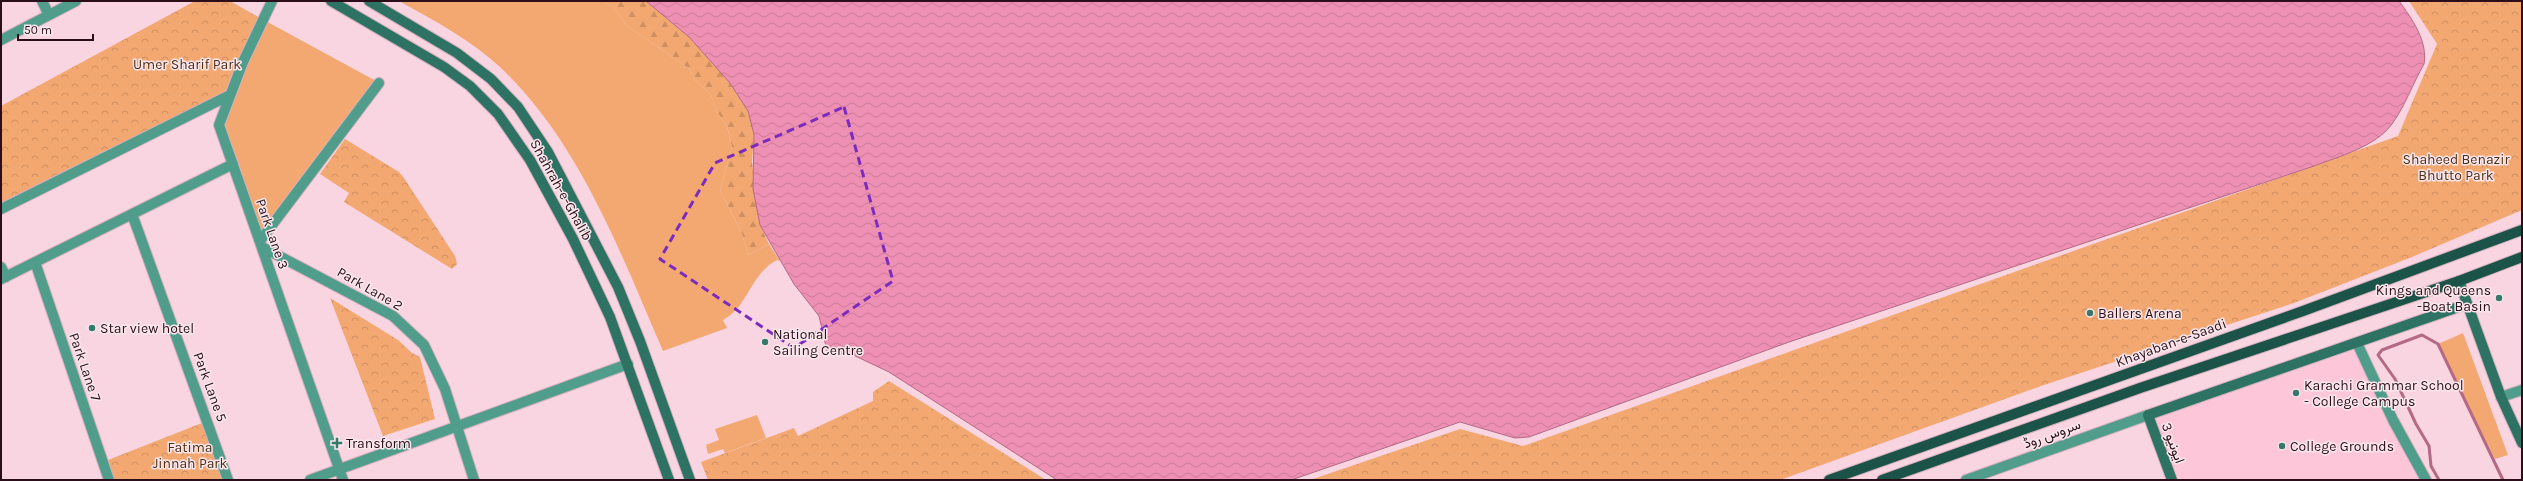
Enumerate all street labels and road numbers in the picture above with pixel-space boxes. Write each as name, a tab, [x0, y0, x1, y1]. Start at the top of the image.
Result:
street label: Shahrah-e-Ghalib	[526, 137, 596, 243]
street label: Park Lane 3	[252, 197, 292, 271]
street label: Park Lane 2	[334, 263, 406, 315]
street label: Khayaban-e-Saadi	[2113, 315, 2229, 371]
street label: Park Lane 7	[65, 330, 105, 404]
street label: Park Lane 5	[190, 350, 230, 424]
street label: سروس روڈ	[2021, 416, 2083, 452]
street label: ایونیو 3	[2158, 420, 2188, 466]

